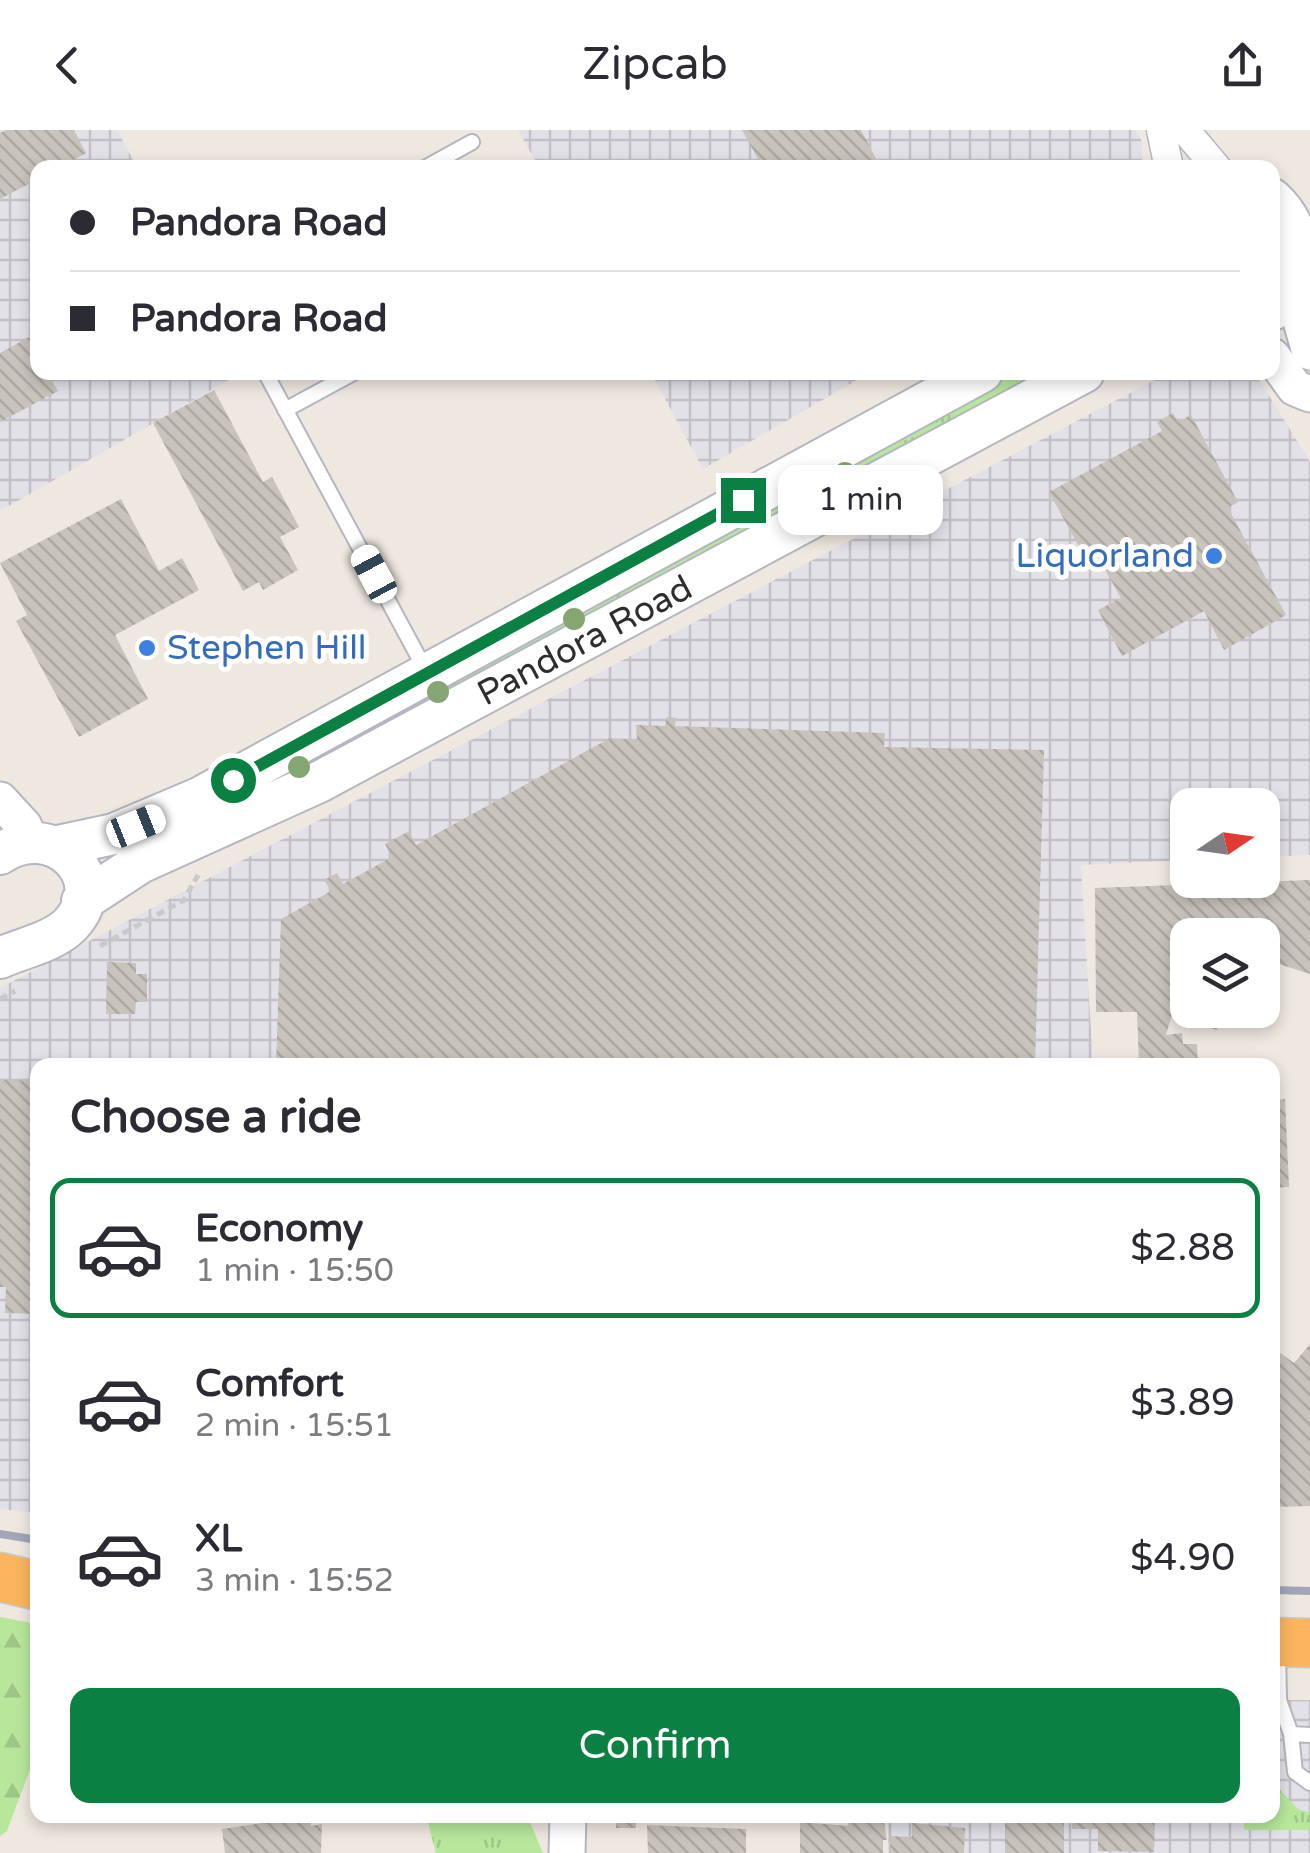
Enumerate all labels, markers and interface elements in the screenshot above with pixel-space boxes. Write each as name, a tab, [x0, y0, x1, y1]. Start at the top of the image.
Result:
icon: back	[40, 38, 95, 93]
text: Zipcab	[582, 38, 728, 92]
icon: share	[1215, 38, 1270, 93]
text: Pandora Road	[130, 200, 387, 246]
text: Pandora Road	[130, 296, 387, 342]
callout: 1 min	[778, 465, 943, 535]
route end	[721, 478, 766, 523]
text: 1 min	[818, 481, 903, 519]
place label: Liquorland	[1015, 535, 1194, 577]
car	[347, 540, 401, 608]
marker: Liquorland	[1203, 545, 1225, 567]
street label: Pandora Road	[470, 567, 700, 715]
place label: Stephen Hill	[167, 627, 367, 669]
marker: Stephen Hill	[136, 637, 158, 659]
route start	[211, 758, 256, 803]
north arrow	[1170, 788, 1280, 898]
map controls	[1170, 788, 1280, 1028]
car	[103, 801, 169, 851]
button: layers	[1170, 918, 1280, 1028]
text: Choose a ride	[70, 1091, 361, 1145]
icon: car	[75, 1203, 165, 1293]
text: Economy	[195, 1206, 363, 1252]
text: $2.88	[1130, 1225, 1235, 1271]
text: 1 min · 15:50	[195, 1252, 394, 1290]
icon: car	[75, 1358, 165, 1448]
text: Comfort	[195, 1361, 344, 1407]
text: $3.89	[1130, 1380, 1235, 1426]
text: 2 min · 15:51	[195, 1407, 394, 1445]
icon: car	[75, 1513, 165, 1603]
text: XL	[195, 1516, 242, 1562]
text: $4.90	[1130, 1535, 1235, 1581]
text: 3 min · 15:52	[195, 1562, 394, 1600]
button: Confirm	[70, 1688, 1240, 1803]

